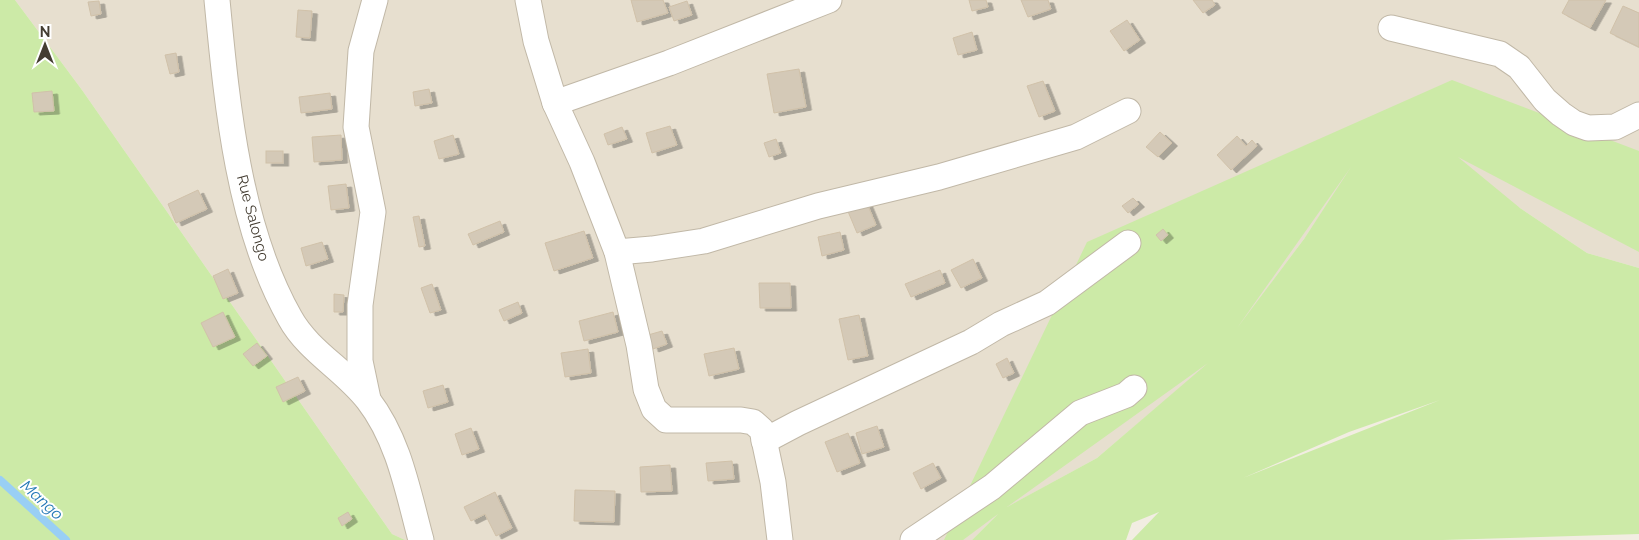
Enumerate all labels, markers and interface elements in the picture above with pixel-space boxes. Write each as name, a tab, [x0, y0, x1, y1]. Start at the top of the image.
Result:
north arrow	[20, 20, 70, 70]
text: N	[40, 24, 50, 40]
street label: Rue Salongo	[233, 173, 273, 263]
water label: Mango	[17, 476, 67, 524]

